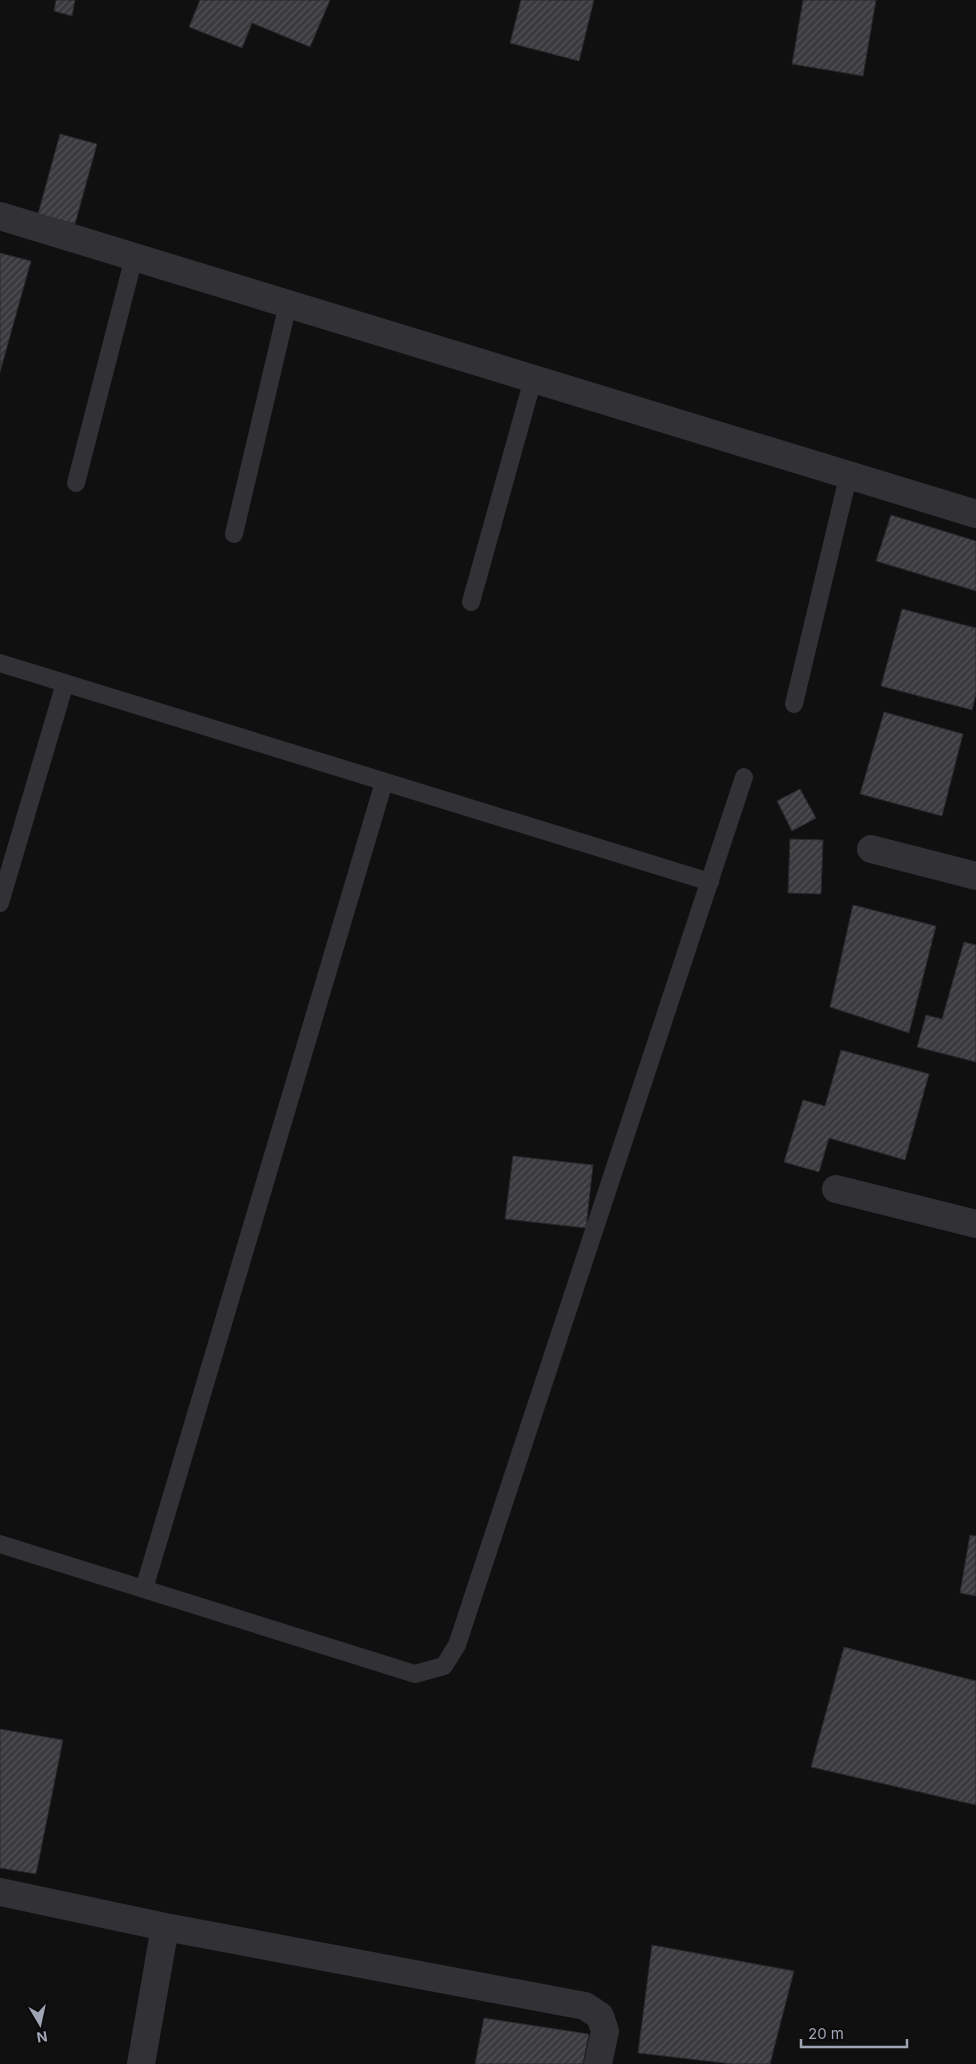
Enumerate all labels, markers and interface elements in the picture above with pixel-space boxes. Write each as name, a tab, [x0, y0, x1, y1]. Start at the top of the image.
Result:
north arrow	[15, 1999, 65, 2049]
scale bar	[801, 2016, 907, 2048]
text: 20 m	[808, 2024, 844, 2043]
text: N	[36, 2028, 49, 2047]

